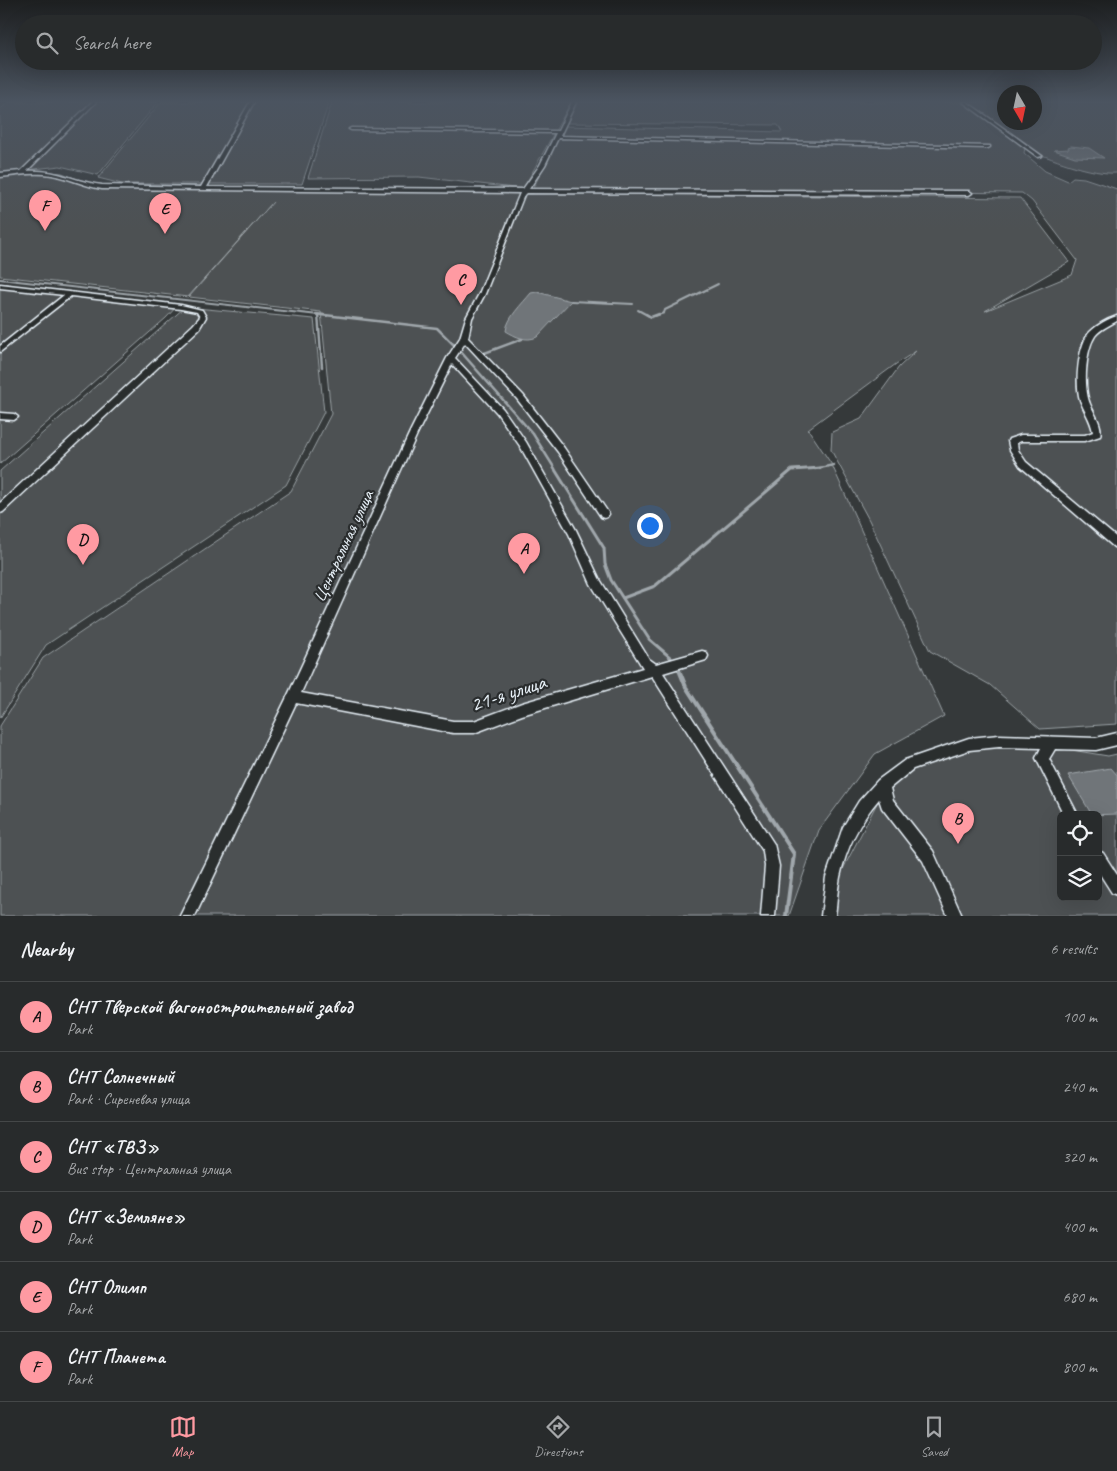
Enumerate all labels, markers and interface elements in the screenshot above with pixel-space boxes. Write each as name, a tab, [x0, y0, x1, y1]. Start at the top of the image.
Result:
search box	[15, 15, 1102, 70]
icon: search	[33, 29, 61, 57]
text: Search here	[73, 31, 150, 55]
north arrow	[997, 85, 1042, 130]
pin: F	[29, 190, 61, 231]
pin: E	[149, 193, 181, 234]
pin: C	[445, 264, 477, 305]
street label: Центральная улица	[308, 486, 379, 605]
your location	[637, 513, 663, 539]
pin: D	[67, 524, 99, 565]
pin: A	[508, 533, 540, 574]
street label: 21-я улица	[467, 668, 551, 717]
pin: B	[942, 803, 974, 844]
map controls	[1057, 811, 1102, 901]
button: locate	[1057, 811, 1102, 856]
button: layers	[1057, 856, 1102, 901]
text: Nearby	[20, 936, 73, 962]
text: 6 results	[1050, 939, 1097, 959]
text: СНТ Тверской вагоностроительный завод	[67, 995, 353, 1019]
text: A	[32, 1007, 40, 1027]
text: 100 m	[1063, 1007, 1097, 1027]
text: Park	[67, 1019, 92, 1039]
text: СНТ Солнечный	[67, 1065, 174, 1089]
text: B	[32, 1077, 40, 1097]
text: 240 m	[1063, 1077, 1097, 1097]
text: Park · Сиреневая улица	[67, 1089, 189, 1109]
text: СНТ «ТВЗ»	[67, 1135, 159, 1159]
text: C	[32, 1147, 40, 1167]
text: 320 m	[1063, 1147, 1097, 1167]
text: Bus stop · Центральная улица	[67, 1159, 231, 1179]
text: СНТ «Земляне»	[67, 1205, 185, 1229]
text: D	[31, 1217, 41, 1237]
text: 400 m	[1063, 1217, 1097, 1237]
text: Park	[67, 1229, 92, 1249]
text: СНТ Олимп	[67, 1275, 146, 1299]
text: E	[32, 1287, 40, 1307]
text: 680 m	[1063, 1287, 1097, 1307]
text: Park	[67, 1299, 92, 1319]
text: СНТ Планета	[67, 1345, 165, 1369]
text: F	[32, 1357, 40, 1377]
text: 800 m	[1063, 1357, 1097, 1377]
text: Park	[67, 1369, 92, 1389]
tab: Map	[169, 1413, 197, 1460]
tab: Directions	[534, 1413, 583, 1460]
tab: Saved	[920, 1413, 948, 1460]

